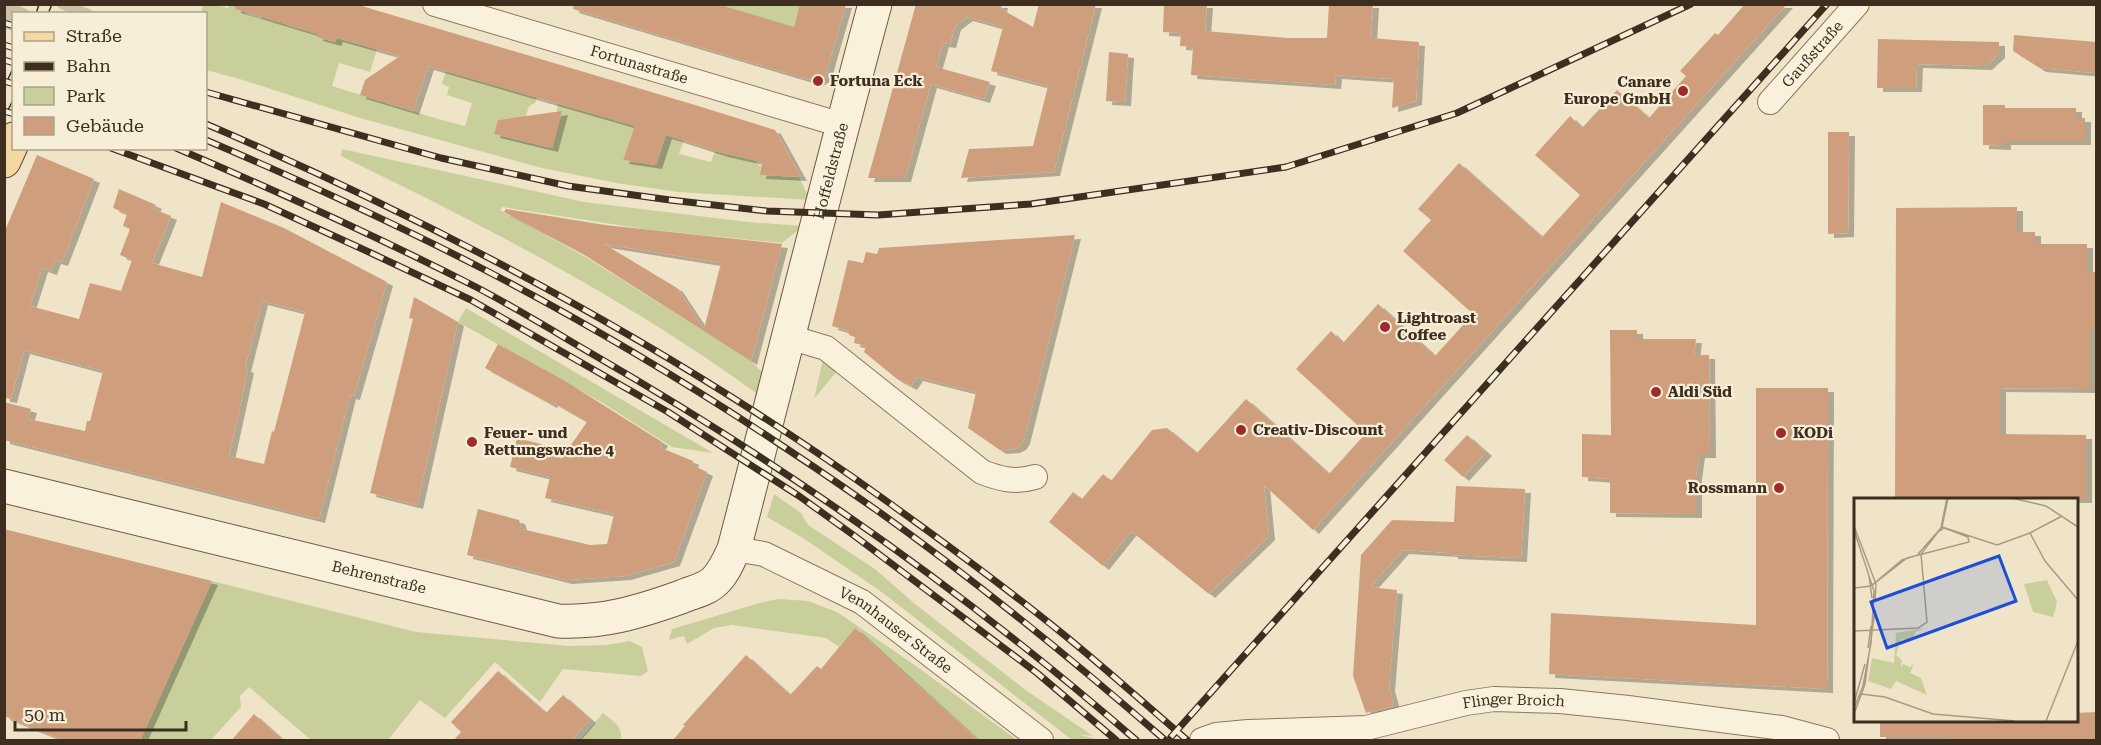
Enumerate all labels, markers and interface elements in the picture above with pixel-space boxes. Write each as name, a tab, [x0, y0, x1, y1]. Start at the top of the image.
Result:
legend	[12, 12, 207, 150]
street label: Gaußstraße	[1778, 17, 1847, 91]
text: Straße	[66, 25, 122, 46]
street label: Fortunastraße	[588, 42, 690, 88]
text: Bahn	[66, 55, 111, 76]
place label: Fortuna Eck	[830, 72, 923, 90]
place label: Canare Europe GmbH	[1564, 73, 1671, 108]
marker: Fortuna Eck	[811, 74, 825, 88]
marker: Canare Europe GmbH	[1676, 84, 1690, 98]
text: Park	[66, 85, 106, 106]
text: Gebäude	[66, 115, 144, 136]
street label: Hoffeldstraße	[810, 121, 852, 221]
place label: Lightroast Coffee	[1397, 309, 1476, 344]
marker: Lightroast Coffee	[1378, 320, 1392, 334]
place label: Aldi Süd	[1668, 383, 1732, 401]
marker: Aldi Süd	[1649, 385, 1663, 399]
place label: Creativ-Discount	[1253, 421, 1384, 439]
marker: Creativ-Discount	[1234, 423, 1248, 437]
place label: Feuer- und Rettungswache 4	[484, 424, 615, 459]
place label: KODi	[1793, 424, 1833, 442]
marker: KODi	[1774, 426, 1788, 440]
marker: Feuer- und Rettungswache 4	[465, 435, 479, 449]
place label: Rossmann	[1688, 479, 1767, 497]
marker: Rossmann	[1772, 481, 1786, 495]
inset map	[1854, 498, 2077, 721]
street label: Behrenstraße	[330, 557, 428, 598]
street label: Vennhauser Straße	[836, 583, 956, 677]
street label: Flinger Broich	[1461, 690, 1566, 712]
scale bar	[15, 694, 186, 732]
text: 50 m	[24, 704, 65, 725]

